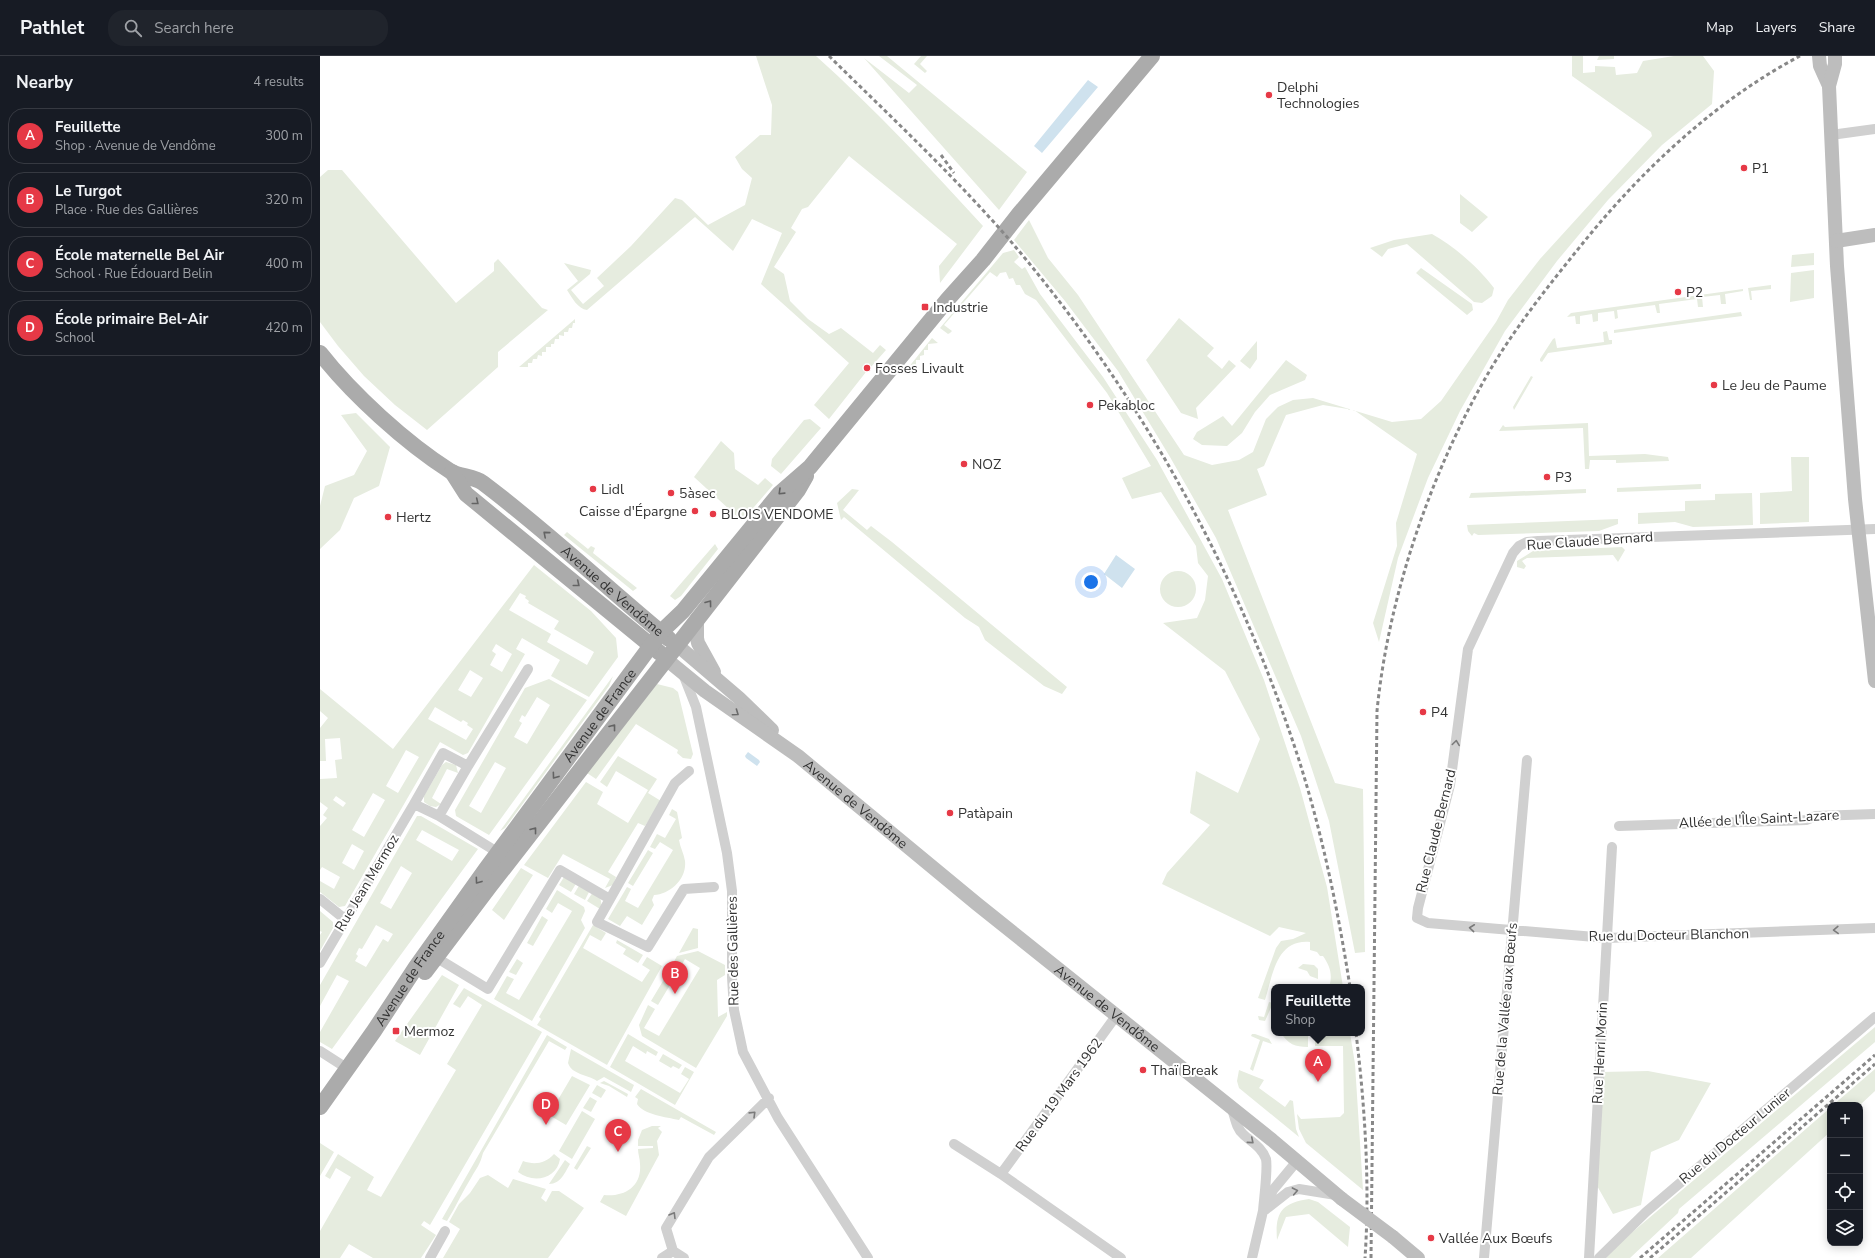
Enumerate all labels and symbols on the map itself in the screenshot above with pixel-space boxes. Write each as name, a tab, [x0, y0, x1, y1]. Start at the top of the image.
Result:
place label: Delphi Technologies	[1277, 78, 1360, 113]
marker: Delphi Technologies	[1264, 90, 1274, 100]
place label: P1	[1752, 159, 1769, 178]
marker: P1	[1739, 163, 1749, 173]
place label: P2	[1686, 283, 1703, 302]
marker: P2	[1673, 287, 1683, 297]
place label: Industrie	[933, 298, 988, 317]
marker: Industrie	[920, 302, 930, 312]
place label: Fosses Livault	[875, 359, 964, 378]
marker: Fosses Livault	[862, 363, 872, 373]
place label: Le Jeu de Paume	[1722, 376, 1826, 395]
marker: Le Jeu de Paume	[1709, 380, 1719, 390]
place label: Pekabloc	[1098, 396, 1155, 415]
marker: Pekabloc	[1085, 400, 1095, 410]
place label: NOZ	[972, 455, 1001, 474]
marker: NOZ	[959, 459, 969, 469]
place label: P3	[1555, 468, 1572, 487]
marker: P3	[1542, 472, 1552, 482]
place label: Lidl	[601, 480, 625, 499]
marker: Lidl	[588, 484, 598, 494]
place label: 5àsec	[679, 484, 716, 503]
marker: 5àsec	[666, 488, 676, 498]
one-way arrow	[778, 488, 786, 495]
one-way arrow	[472, 497, 479, 504]
place label: Caisse d'Épargne	[579, 502, 687, 521]
place label: BLOIS VENDOME	[721, 505, 834, 524]
marker: Caisse d'Épargne	[690, 506, 700, 516]
place label: Hertz	[396, 508, 431, 527]
marker: BLOIS VENDOME	[708, 509, 718, 519]
marker: Hertz	[383, 512, 393, 522]
street label: Rue Claude Bernard	[1526, 527, 1654, 555]
one-way arrow	[544, 532, 551, 539]
street label: Avenue de Vendôme	[557, 541, 668, 640]
your location	[1081, 572, 1101, 592]
one-way arrow	[572, 580, 579, 587]
one-way arrow	[704, 600, 711, 607]
street label: Avenue de France	[558, 665, 640, 766]
place label: P4	[1431, 703, 1448, 722]
marker: P4	[1418, 707, 1428, 717]
one-way arrow	[732, 708, 739, 715]
one-way arrow	[609, 725, 616, 732]
one-way arrow	[1451, 740, 1460, 746]
street label: Avenue de Vendôme	[800, 755, 912, 853]
street label: Rue Claude Bernard	[1411, 767, 1461, 895]
one-way arrow	[552, 772, 559, 779]
place label: Patàpain	[958, 804, 1013, 823]
street label: Allée de l'Île Saint-Lazare	[1678, 805, 1840, 833]
marker: Patàpain	[945, 808, 955, 818]
one-way arrow	[529, 828, 536, 835]
street label: Rue Jean Mermoz	[331, 831, 404, 935]
one-way arrow	[476, 876, 483, 883]
street label: Rue des Gallières	[723, 896, 743, 1006]
street label: Rue de la Vallée aux Bœufs	[1488, 922, 1522, 1096]
one-way arrow	[1469, 923, 1475, 932]
street label: Rue du Docteur Blanchon	[1589, 924, 1749, 946]
street label: Avenue de France	[370, 926, 449, 1030]
one-way arrow	[1833, 926, 1839, 934]
street label: Avenue de Vendôme	[1051, 960, 1164, 1056]
pin: B	[662, 961, 688, 994]
street label: Rue Henri Morin	[1588, 1001, 1612, 1105]
place label: Mermoz	[404, 1022, 455, 1041]
marker: Mermoz	[391, 1026, 401, 1036]
street label: Rue du 19 Mars 1962	[1011, 1034, 1107, 1156]
pin: A	[1305, 1049, 1331, 1082]
place label: Thaï Break	[1151, 1061, 1219, 1080]
marker: Thaï Break	[1138, 1065, 1148, 1075]
street label: Rue du Docteur Lunier	[1675, 1084, 1795, 1188]
pin: D	[533, 1092, 559, 1125]
one-way arrow	[748, 1111, 756, 1119]
pin: C	[605, 1119, 631, 1152]
one-way arrow	[1247, 1137, 1254, 1144]
one-way arrow	[1292, 1187, 1298, 1195]
one-way arrow	[669, 1212, 676, 1219]
place label: Vallée Aux Bœufs	[1438, 1229, 1553, 1248]
marker: Vallée Aux Bœufs	[1426, 1233, 1436, 1243]

